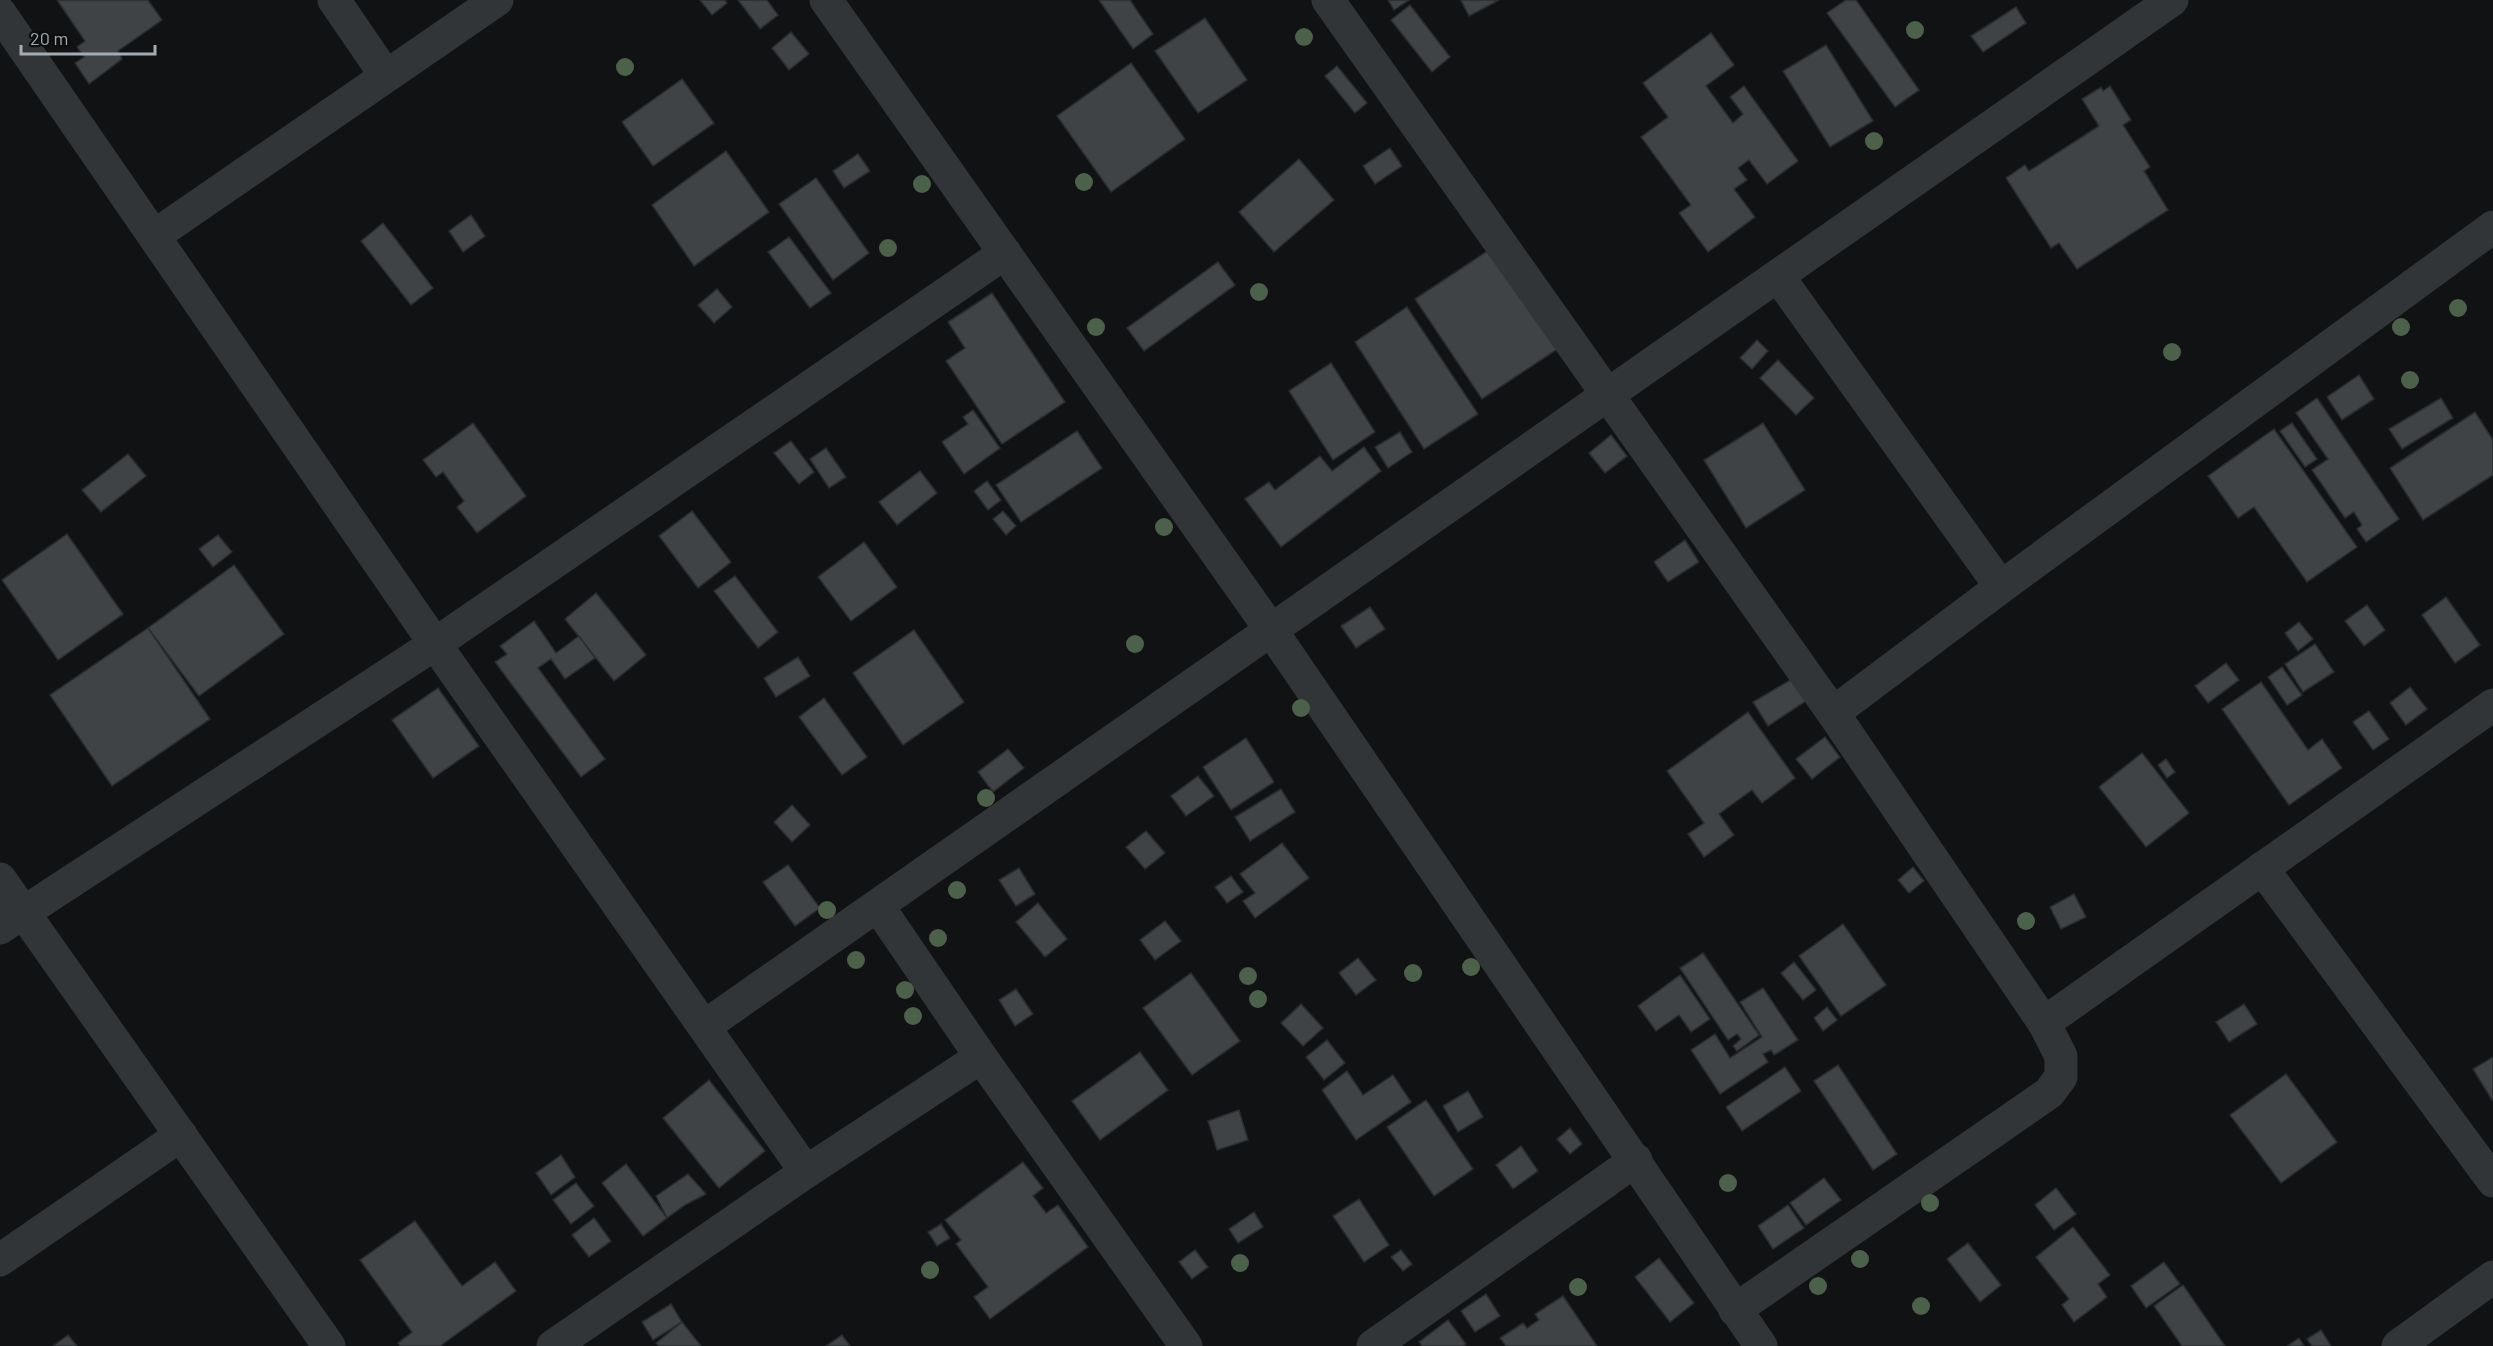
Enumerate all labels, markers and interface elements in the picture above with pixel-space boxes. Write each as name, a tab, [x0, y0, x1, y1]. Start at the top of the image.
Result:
scale bar	[21, 18, 154, 56]
text: 20 m	[30, 27, 68, 49]

